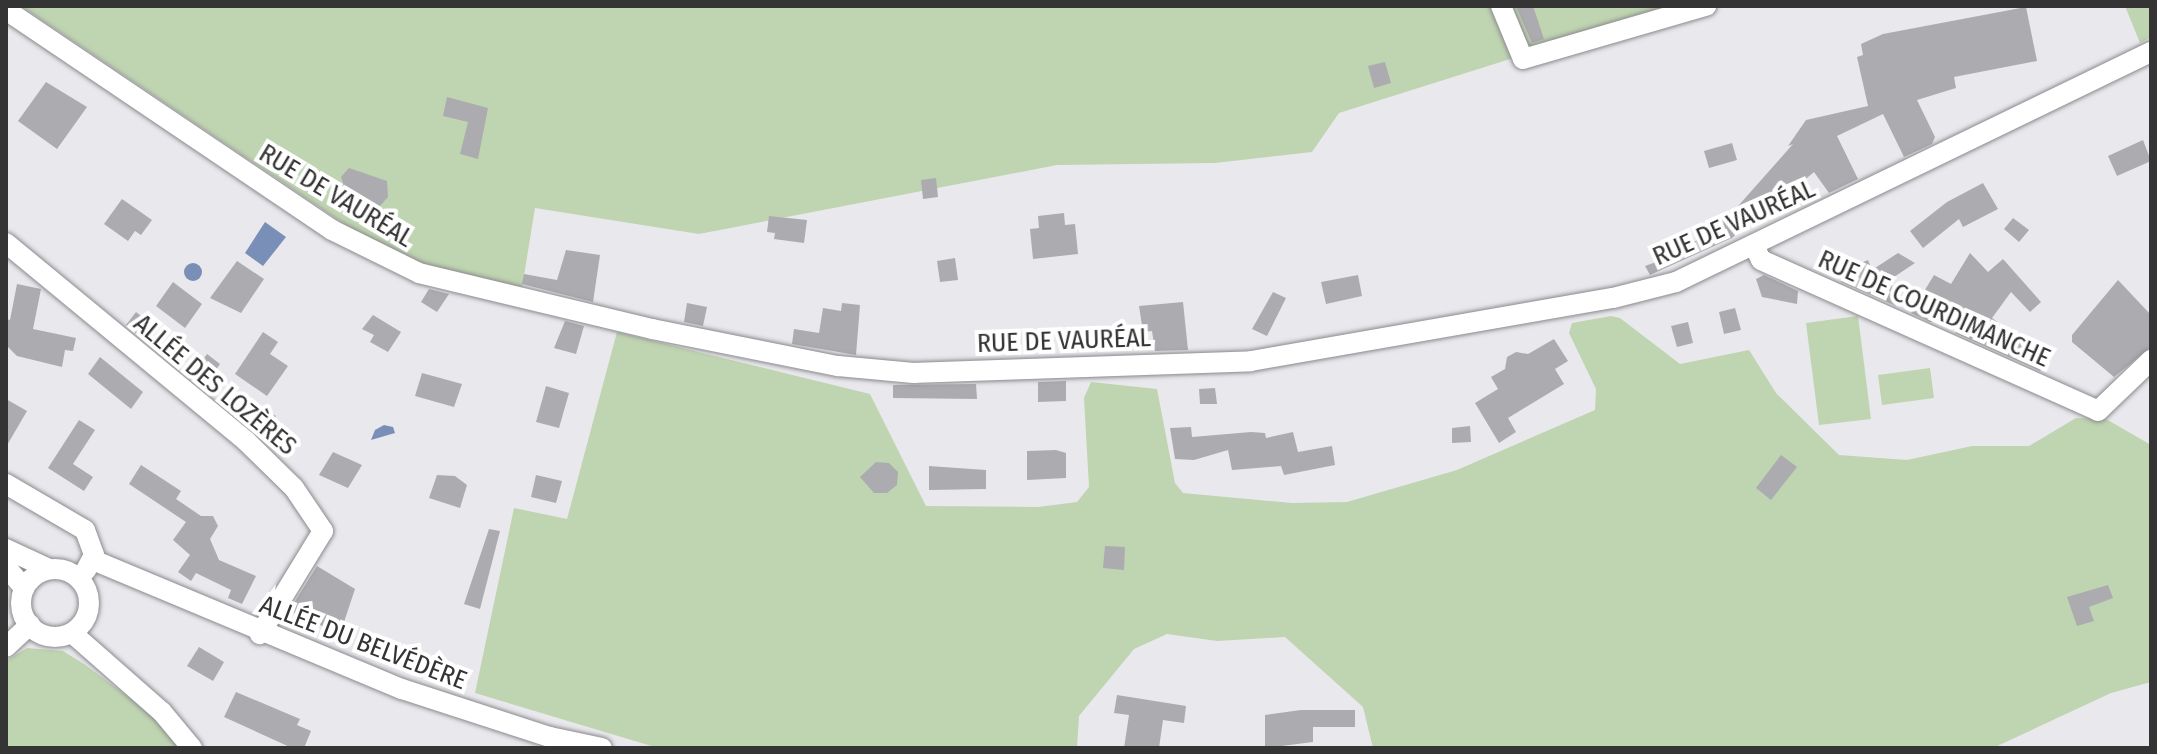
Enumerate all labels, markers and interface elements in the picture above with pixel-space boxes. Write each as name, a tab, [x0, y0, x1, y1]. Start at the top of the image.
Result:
street label: RUE DE VAURÉAL	[253, 138, 419, 254]
street label: RUE DE VAURÉAL	[1648, 173, 1820, 273]
street label: RUE DE COURDIMANCHE	[1813, 244, 2055, 374]
street label: ALLÉE DES LOZÈRES	[127, 308, 303, 462]
street label: RUE DE VAURÉAL	[976, 322, 1152, 360]
street label: ALLÉE DU BELVÉDÈRE	[255, 589, 471, 697]

